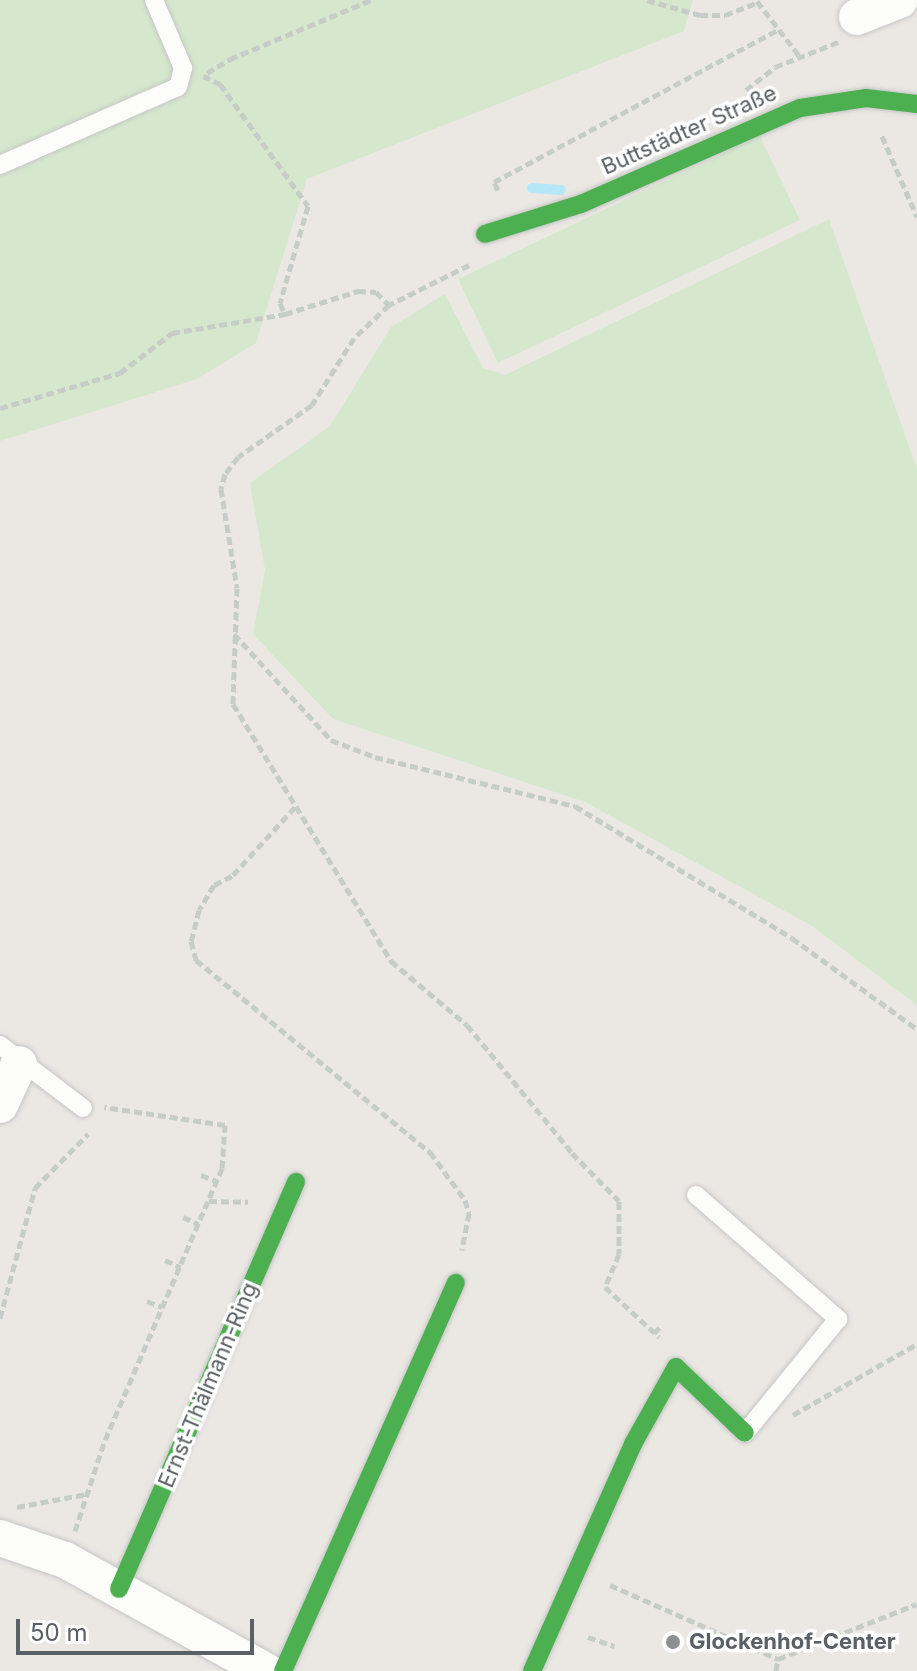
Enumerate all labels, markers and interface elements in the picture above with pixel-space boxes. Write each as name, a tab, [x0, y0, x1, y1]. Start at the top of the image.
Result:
street label: Buttstädter Straße	[597, 80, 781, 180]
street label: Ernst-Thälmann-Ring	[153, 1278, 263, 1492]
scale bar	[20, 1603, 258, 1653]
text: 50 m	[30, 1618, 88, 1647]
place label: Glockenhof-Center	[689, 1629, 896, 1655]
marker: Glockenhof-Center	[664, 1633, 682, 1651]

